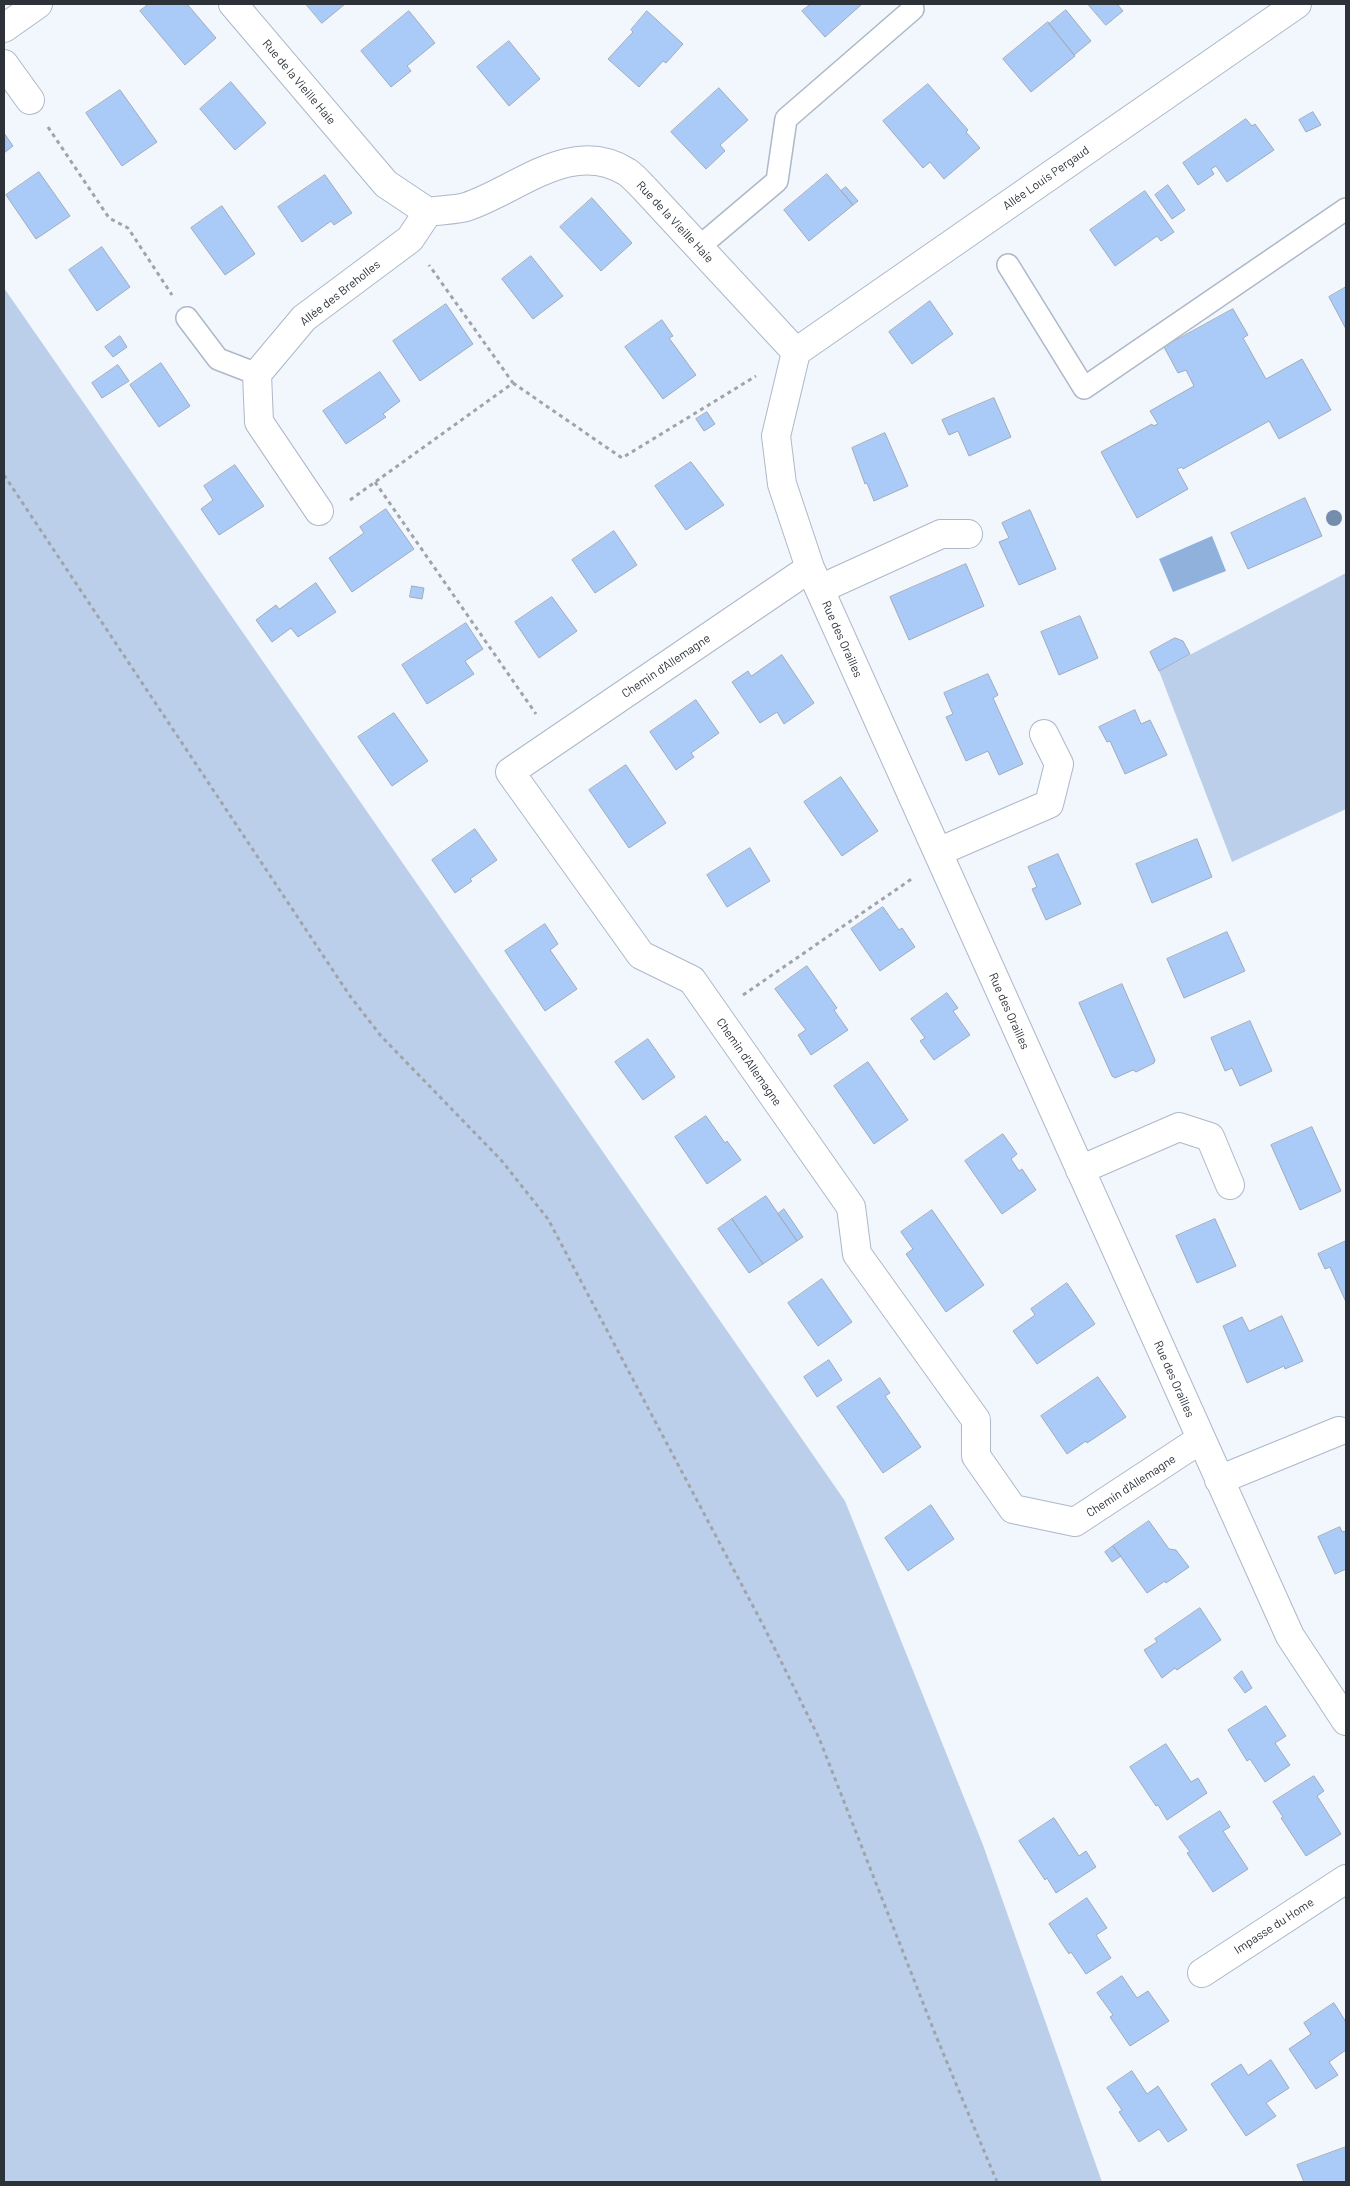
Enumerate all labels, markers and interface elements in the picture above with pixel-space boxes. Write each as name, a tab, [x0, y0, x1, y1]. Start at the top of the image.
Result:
street label: Rue de la Vieille Haie	[259, 37, 339, 127]
street label: Allée Louis Pergaud	[1000, 143, 1092, 213]
street label: Rue de la Vieille Haie	[633, 178, 717, 266]
street label: Allée des Breholles	[297, 257, 383, 329]
street label: Rue des Orailles	[819, 599, 865, 679]
street label: Chemin d'Allemagne	[619, 631, 713, 701]
street label: Rue des Orailles	[986, 971, 1032, 1051]
street label: Chemin d'Allemagne	[713, 1015, 785, 1109]
street label: Rue des Orailles	[1151, 1339, 1197, 1419]
street label: Chemin d'Allemagne	[1084, 1452, 1178, 1520]
street label: Impasse du Home	[1232, 1895, 1316, 1957]

